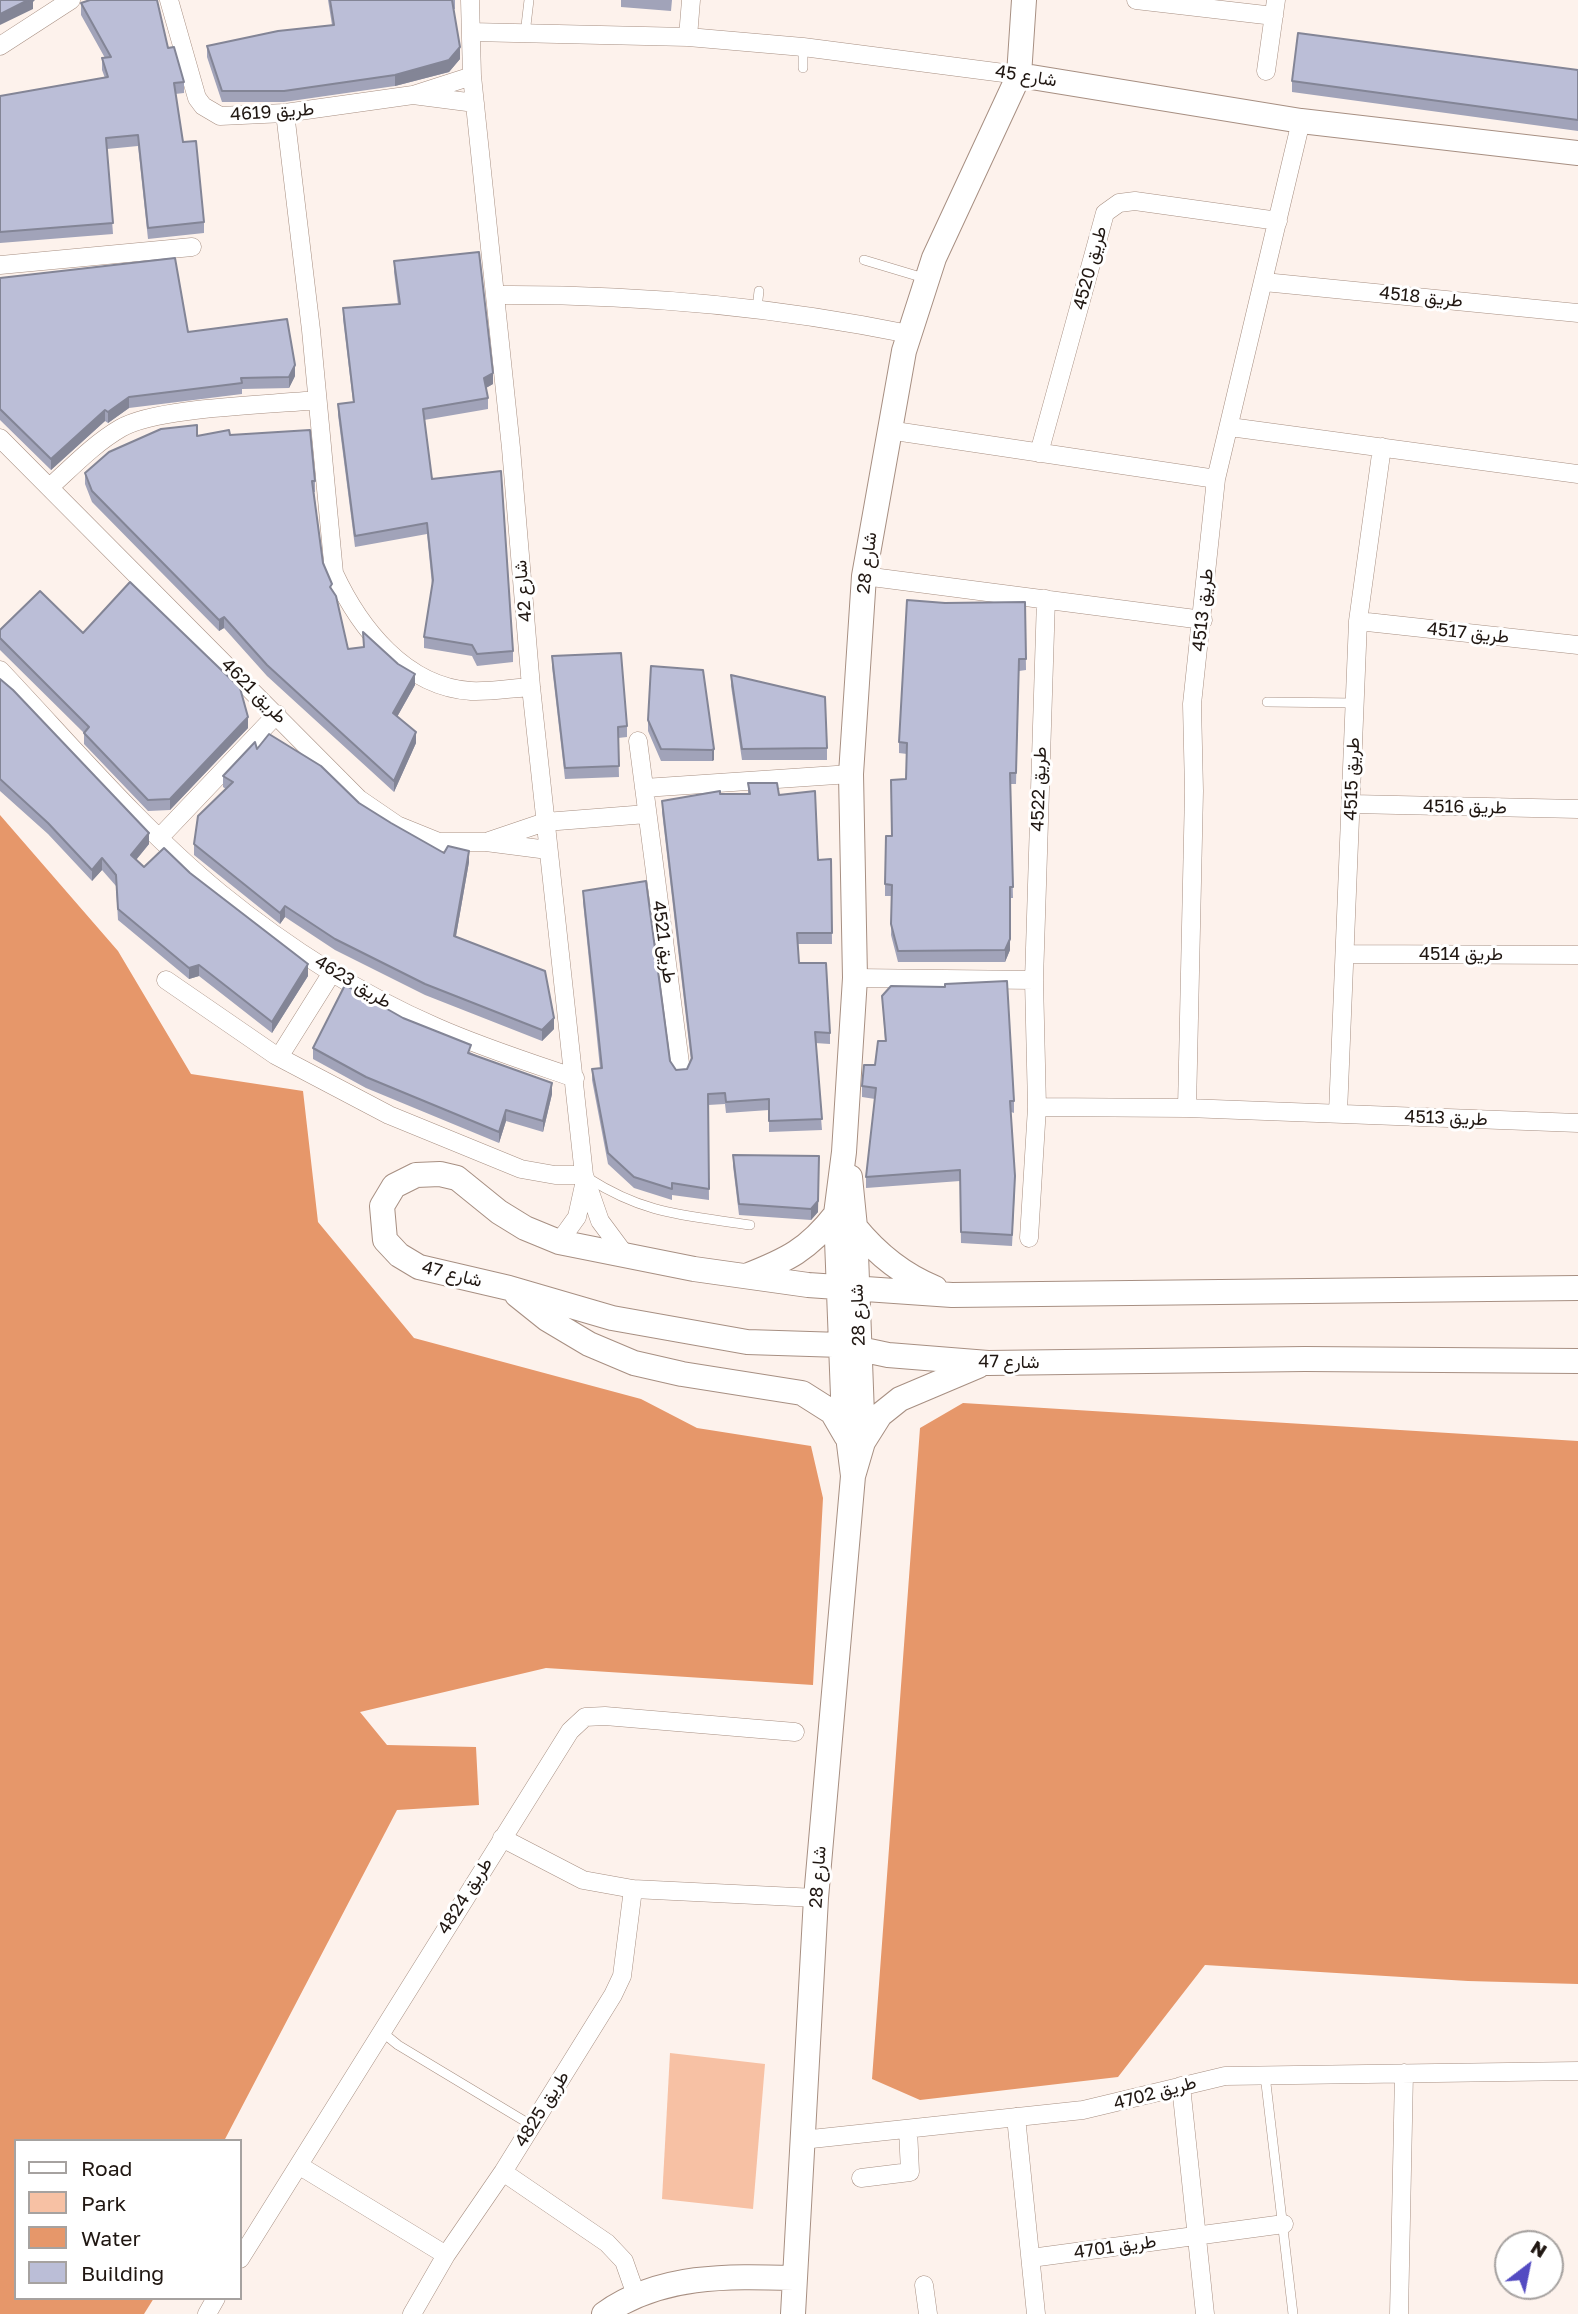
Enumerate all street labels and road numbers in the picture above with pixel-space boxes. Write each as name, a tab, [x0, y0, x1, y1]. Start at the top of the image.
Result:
street label: شارع 45	[994, 60, 1058, 92]
street label: طريق 4619	[229, 98, 315, 126]
street label: طريق 4520	[1068, 224, 1112, 312]
street label: طريق 4518	[1378, 282, 1464, 312]
street label: شارع 28	[852, 531, 882, 595]
street label: شارع 42	[510, 559, 536, 623]
street label: طريق 4513	[1188, 567, 1218, 653]
street label: طريق 4517	[1426, 618, 1510, 648]
street label: طريق 4621	[217, 654, 291, 728]
street label: طريق 4515	[1340, 737, 1364, 821]
street label: طريق 4522	[1027, 746, 1051, 832]
street label: طريق 4516	[1423, 795, 1507, 819]
street label: طريق 4521	[648, 899, 680, 985]
street label: طريق 4514	[1419, 943, 1503, 965]
street label: طريق 4623	[311, 951, 395, 1013]
street label: طريق 4513	[1404, 1106, 1488, 1130]
street label: شارع 47	[420, 1256, 484, 1292]
street label: شارع 28	[846, 1284, 870, 1346]
street label: شارع 47	[978, 1351, 1040, 1373]
street label: شارع 28	[805, 1845, 831, 1909]
street label: طريق 4824	[433, 1854, 497, 1938]
street label: طريق 4825	[510, 2067, 574, 2151]
street label: طريق 4702	[1111, 2072, 1199, 2114]
street label: طريق 4701	[1072, 2231, 1158, 2263]

